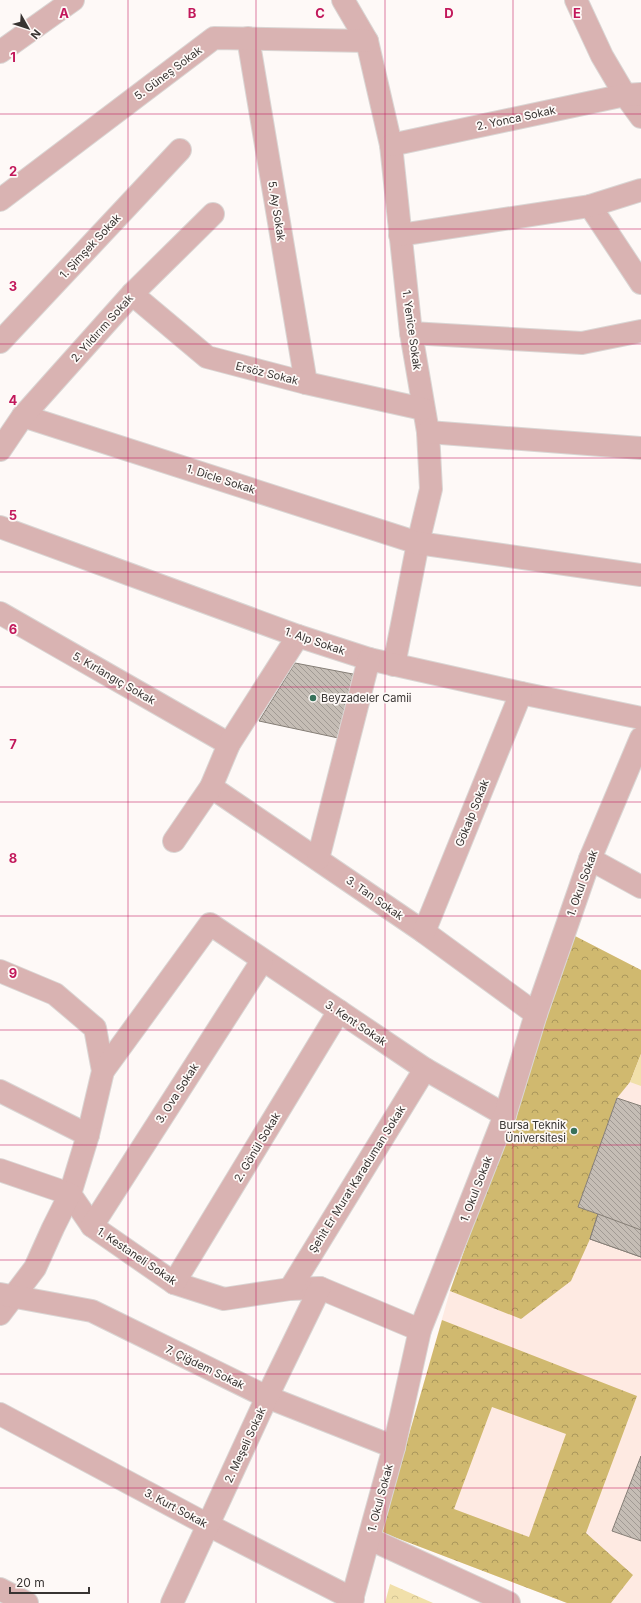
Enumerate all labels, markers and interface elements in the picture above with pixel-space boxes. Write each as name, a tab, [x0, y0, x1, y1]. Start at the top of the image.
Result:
text: A	[59, 5, 69, 21]
text: B	[188, 5, 197, 21]
text: C	[315, 5, 325, 21]
text: D	[444, 5, 454, 21]
text: E	[573, 5, 581, 21]
north arrow	[8, 8, 48, 48]
text: N	[28, 27, 44, 42]
street label: 5. Güneş Sokak	[131, 43, 205, 103]
text: 1	[10, 49, 16, 65]
street label: 2. Yonca Sokak	[475, 103, 557, 133]
text: 2	[9, 163, 17, 179]
street label: 5. Ay Sokak	[265, 180, 289, 242]
street label: 1. Şimşek Sokak	[56, 211, 124, 281]
text: 3	[9, 278, 17, 294]
street label: 1. Yenice Sokak	[399, 289, 425, 371]
street label: 2. Yıldırım Sokak	[68, 291, 136, 365]
street label: Ersöz Sokak	[234, 358, 300, 388]
text: 4	[9, 392, 18, 408]
street label: 1. Dicle Sokak	[185, 461, 257, 497]
text: 5	[9, 507, 17, 523]
text: 6	[9, 621, 17, 637]
street label: 1. Alp Sokak	[283, 624, 347, 658]
street label: 5. Kırlangıç Sokak	[70, 649, 158, 707]
place label: Beyzadeler Camii	[321, 691, 411, 705]
marker: Beyzadeler Camii	[308, 693, 318, 703]
text: 7	[9, 736, 17, 752]
street label: Gökalp Sokak	[452, 777, 492, 849]
street label: 1. Okul Sokak	[564, 848, 600, 918]
text: 8	[9, 850, 17, 866]
street label: 3. Tan Sokak	[344, 873, 406, 923]
text: 9	[9, 965, 17, 981]
street label: 3. Kent Sokak	[323, 997, 389, 1049]
street label: 3. Ova Sokak	[152, 1060, 202, 1126]
street label: Şehit Er Murat Karaduman Sokak	[306, 1103, 408, 1255]
street label: 2. Gönül Sokak	[231, 1110, 283, 1184]
place label: Bursa Teknik Üniversitesi	[499, 1118, 566, 1145]
marker: Bursa Teknik Üniversitesi	[569, 1126, 579, 1136]
street label: 1. Okul Sokak	[457, 1154, 495, 1224]
street label: 1. Kestaneli Sokak	[95, 1224, 179, 1288]
street label: 7. Çiğdem Sokak	[163, 1342, 247, 1392]
street label: 2. Meşeli Sokak	[221, 1405, 269, 1485]
street label: 1. Okul Sokak	[364, 1463, 396, 1533]
street label: 3. Kurt Sokak	[142, 1486, 210, 1530]
scale bar	[10, 1569, 89, 1595]
text: 20 m	[16, 1575, 45, 1590]

